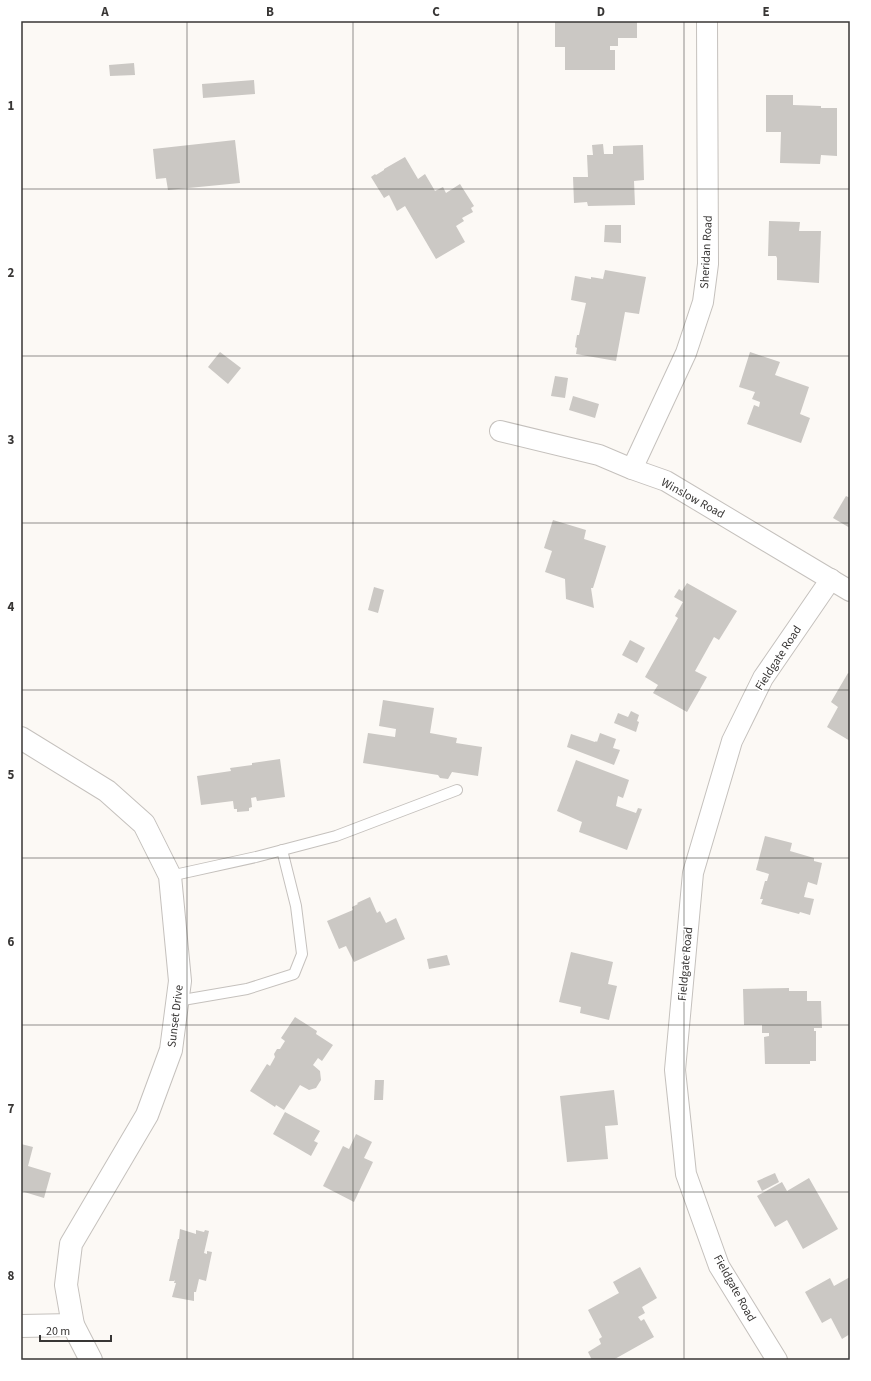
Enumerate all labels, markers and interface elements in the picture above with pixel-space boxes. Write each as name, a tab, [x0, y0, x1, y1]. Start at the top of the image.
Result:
text: A	[100, 3, 109, 21]
text: B	[266, 3, 274, 21]
text: C	[432, 3, 440, 21]
text: D	[597, 3, 605, 21]
text: E	[762, 3, 770, 21]
text: 1	[8, 97, 15, 115]
street label: Sheridan Road	[696, 215, 717, 289]
text: 2	[8, 264, 15, 282]
text: 3	[8, 431, 15, 449]
street label: Winslow Road	[658, 474, 728, 523]
text: 4	[8, 598, 15, 616]
street label: Fieldgate Road	[751, 622, 806, 694]
text: 5	[8, 766, 15, 784]
street label: Fieldgate Road	[674, 926, 697, 1002]
text: 6	[8, 933, 15, 951]
street label: Sunset Drive	[163, 984, 188, 1048]
text: 7	[8, 1100, 15, 1118]
street label: Fieldgate Road	[709, 1252, 760, 1325]
text: 8	[8, 1267, 15, 1285]
scale bar	[40, 1317, 111, 1343]
text: 20 m	[46, 1323, 70, 1340]

